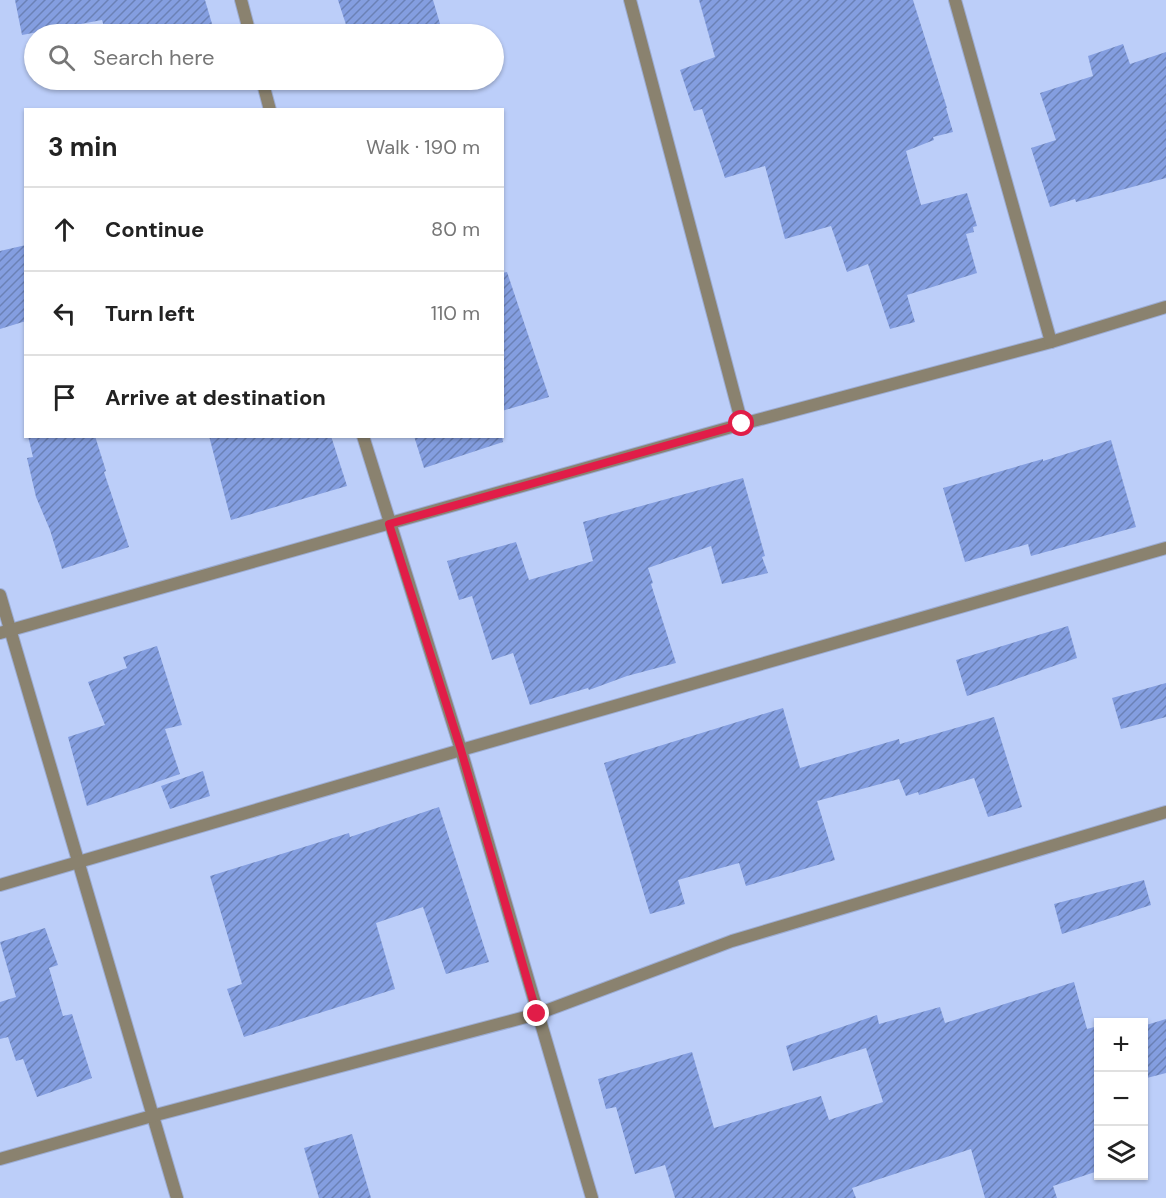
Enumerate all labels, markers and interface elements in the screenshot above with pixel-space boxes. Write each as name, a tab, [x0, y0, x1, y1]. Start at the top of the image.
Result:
search box	[24, 24, 504, 90]
icon: search	[45, 41, 78, 74]
text: Search here	[93, 43, 214, 72]
text: 3 min	[48, 130, 117, 164]
text: Walk · 190 m	[366, 134, 480, 160]
icon: ahead	[48, 213, 81, 246]
text: Continue	[105, 215, 204, 244]
text: 80 m	[431, 216, 480, 242]
icon: left	[48, 297, 81, 330]
text: Turn left	[105, 299, 195, 328]
text: 110 m	[431, 300, 480, 326]
icon: arrive	[48, 381, 81, 414]
text: Arrive at destination	[105, 383, 326, 412]
route start	[728, 410, 754, 436]
route end	[523, 1000, 549, 1026]
map controls	[1094, 1018, 1148, 1180]
button: +	[1094, 1018, 1148, 1072]
button: −	[1094, 1072, 1148, 1126]
button: layers	[1094, 1126, 1148, 1180]

